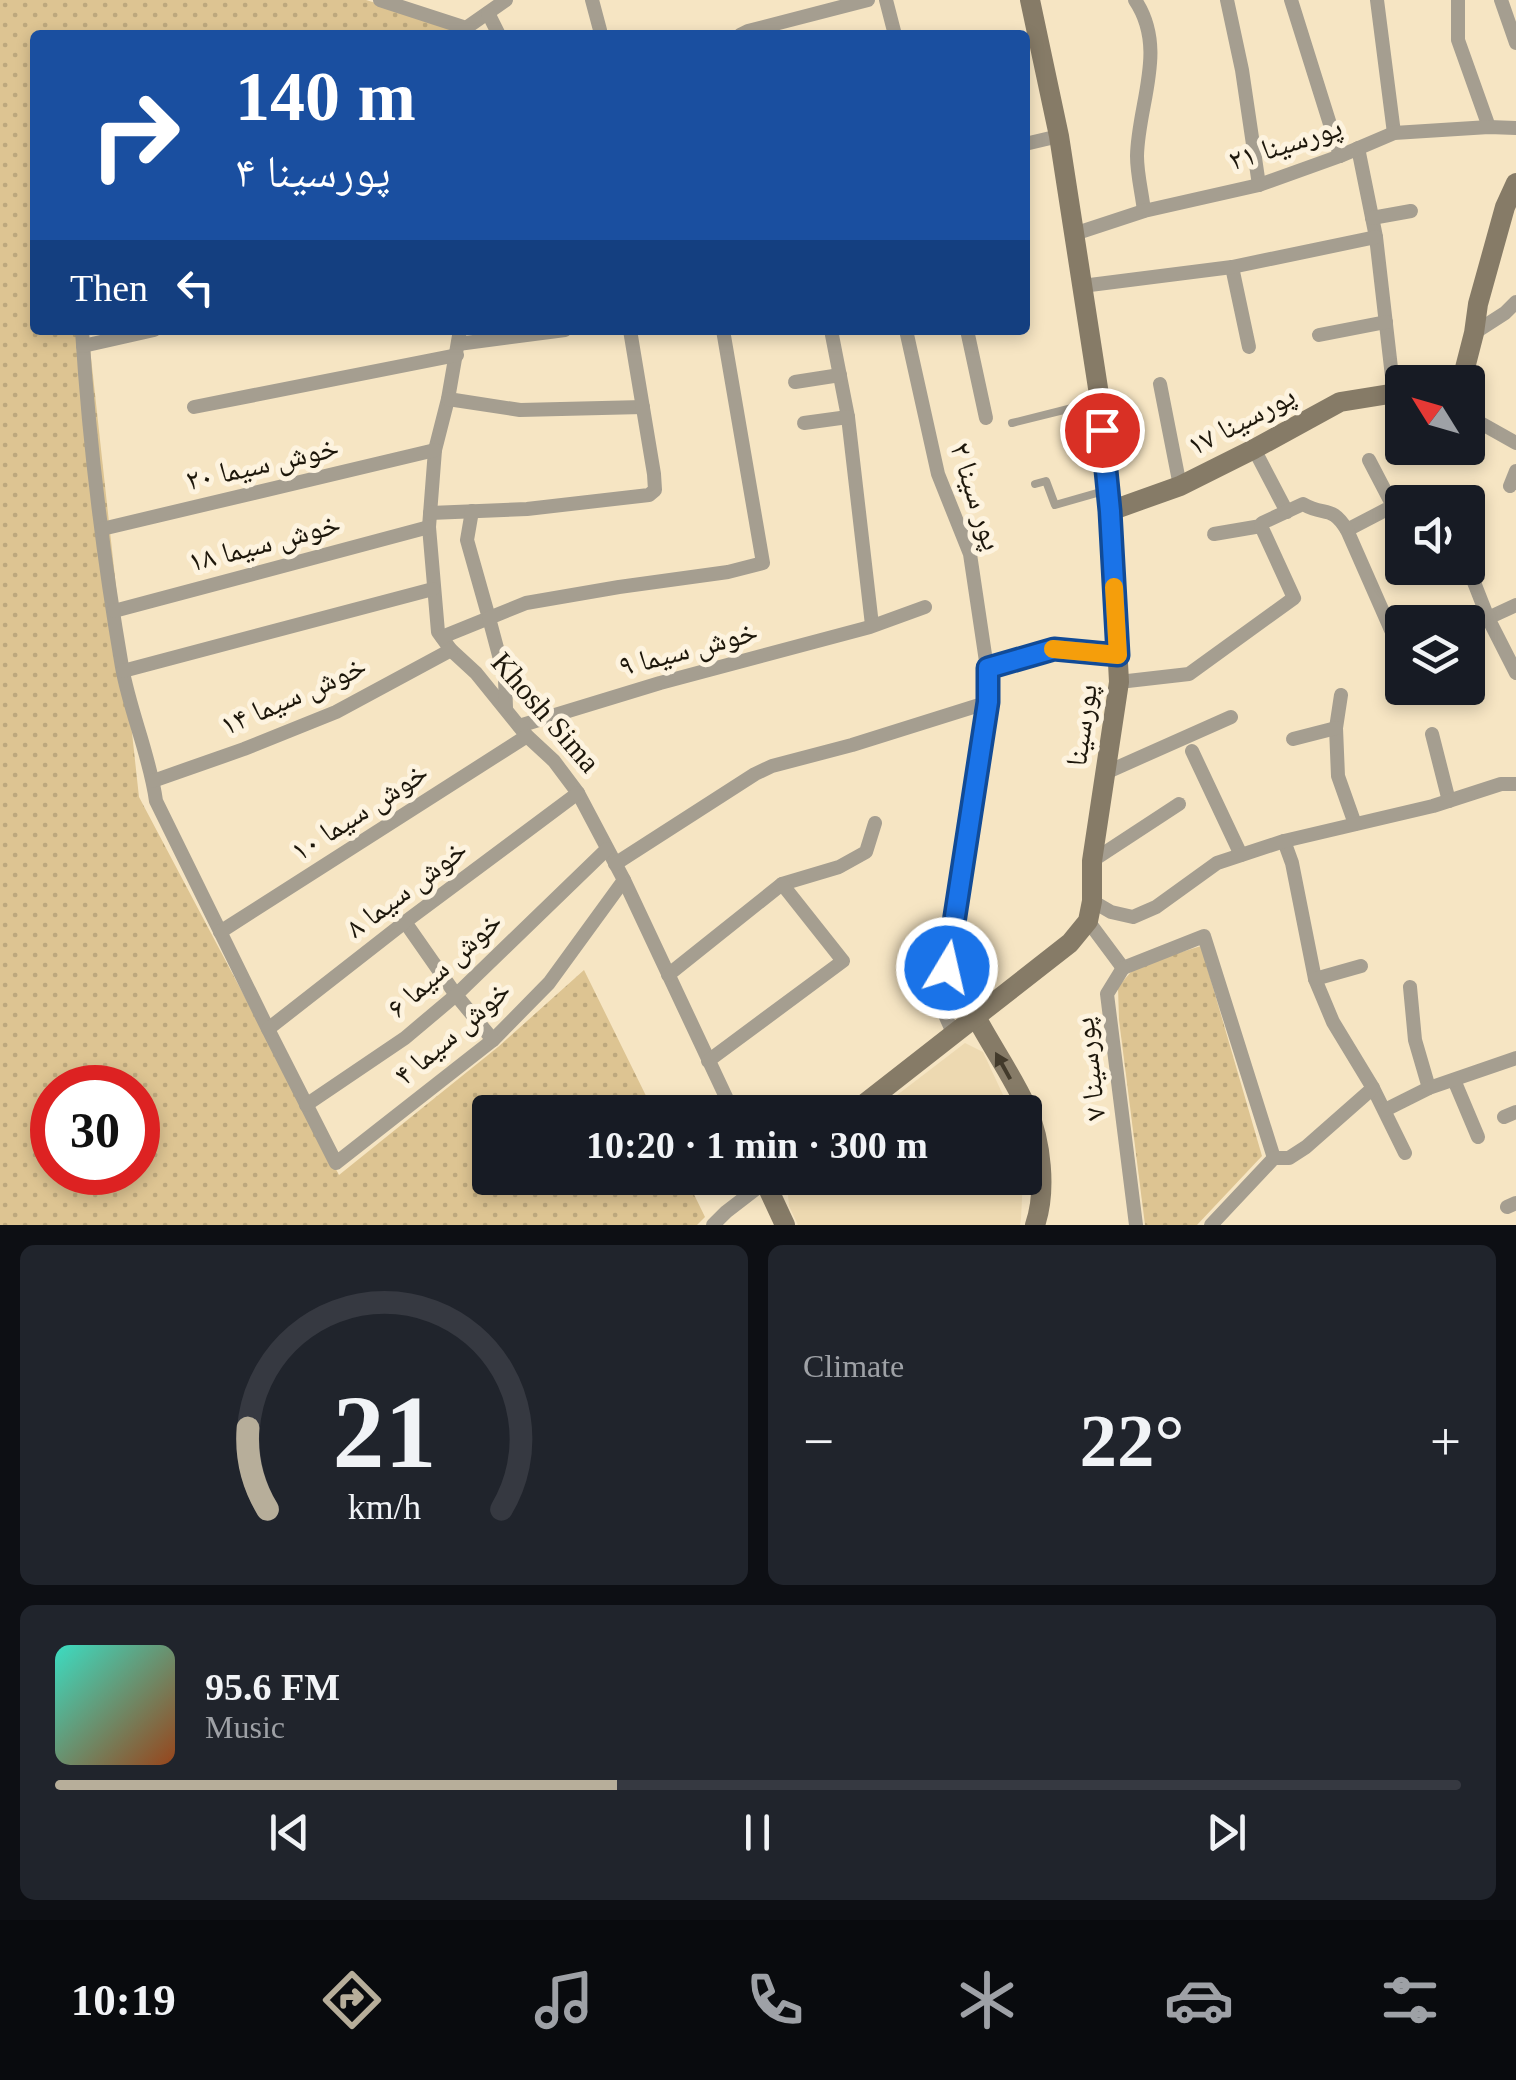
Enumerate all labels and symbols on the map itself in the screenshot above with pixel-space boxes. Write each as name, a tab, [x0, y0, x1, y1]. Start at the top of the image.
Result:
street label: پورسینا ۲۱	[1224, 109, 1347, 179]
north arrow	[1385, 365, 1485, 465]
street label: پورسینا ۱۷	[1181, 378, 1302, 464]
pin	[1060, 388, 1145, 473]
street label: خوش سیما ۲۰	[182, 429, 342, 499]
street label: پور سینا ۲	[942, 438, 1010, 555]
street label: خوش سیما ۱۸	[184, 506, 344, 580]
street label: خوش سیما ۹	[615, 614, 762, 684]
street label: Khosh Sima	[485, 646, 607, 778]
street label: خوش سیما ۱۴	[215, 648, 372, 744]
street label: پورسینا	[1059, 682, 1105, 769]
street label: خوش سیما ۱۰	[285, 755, 434, 869]
street label: خوش سیما ۸	[339, 832, 474, 946]
street label: خوش سیما ۶	[380, 904, 509, 1025]
position arrow	[895, 916, 999, 1020]
street label: خوش سیما ۴	[387, 973, 518, 1093]
street label: پورسینا ۷	[1066, 1015, 1114, 1123]
one-way arrow	[995, 1052, 1012, 1081]
speed limit sign: 30	[30, 1065, 160, 1195]

